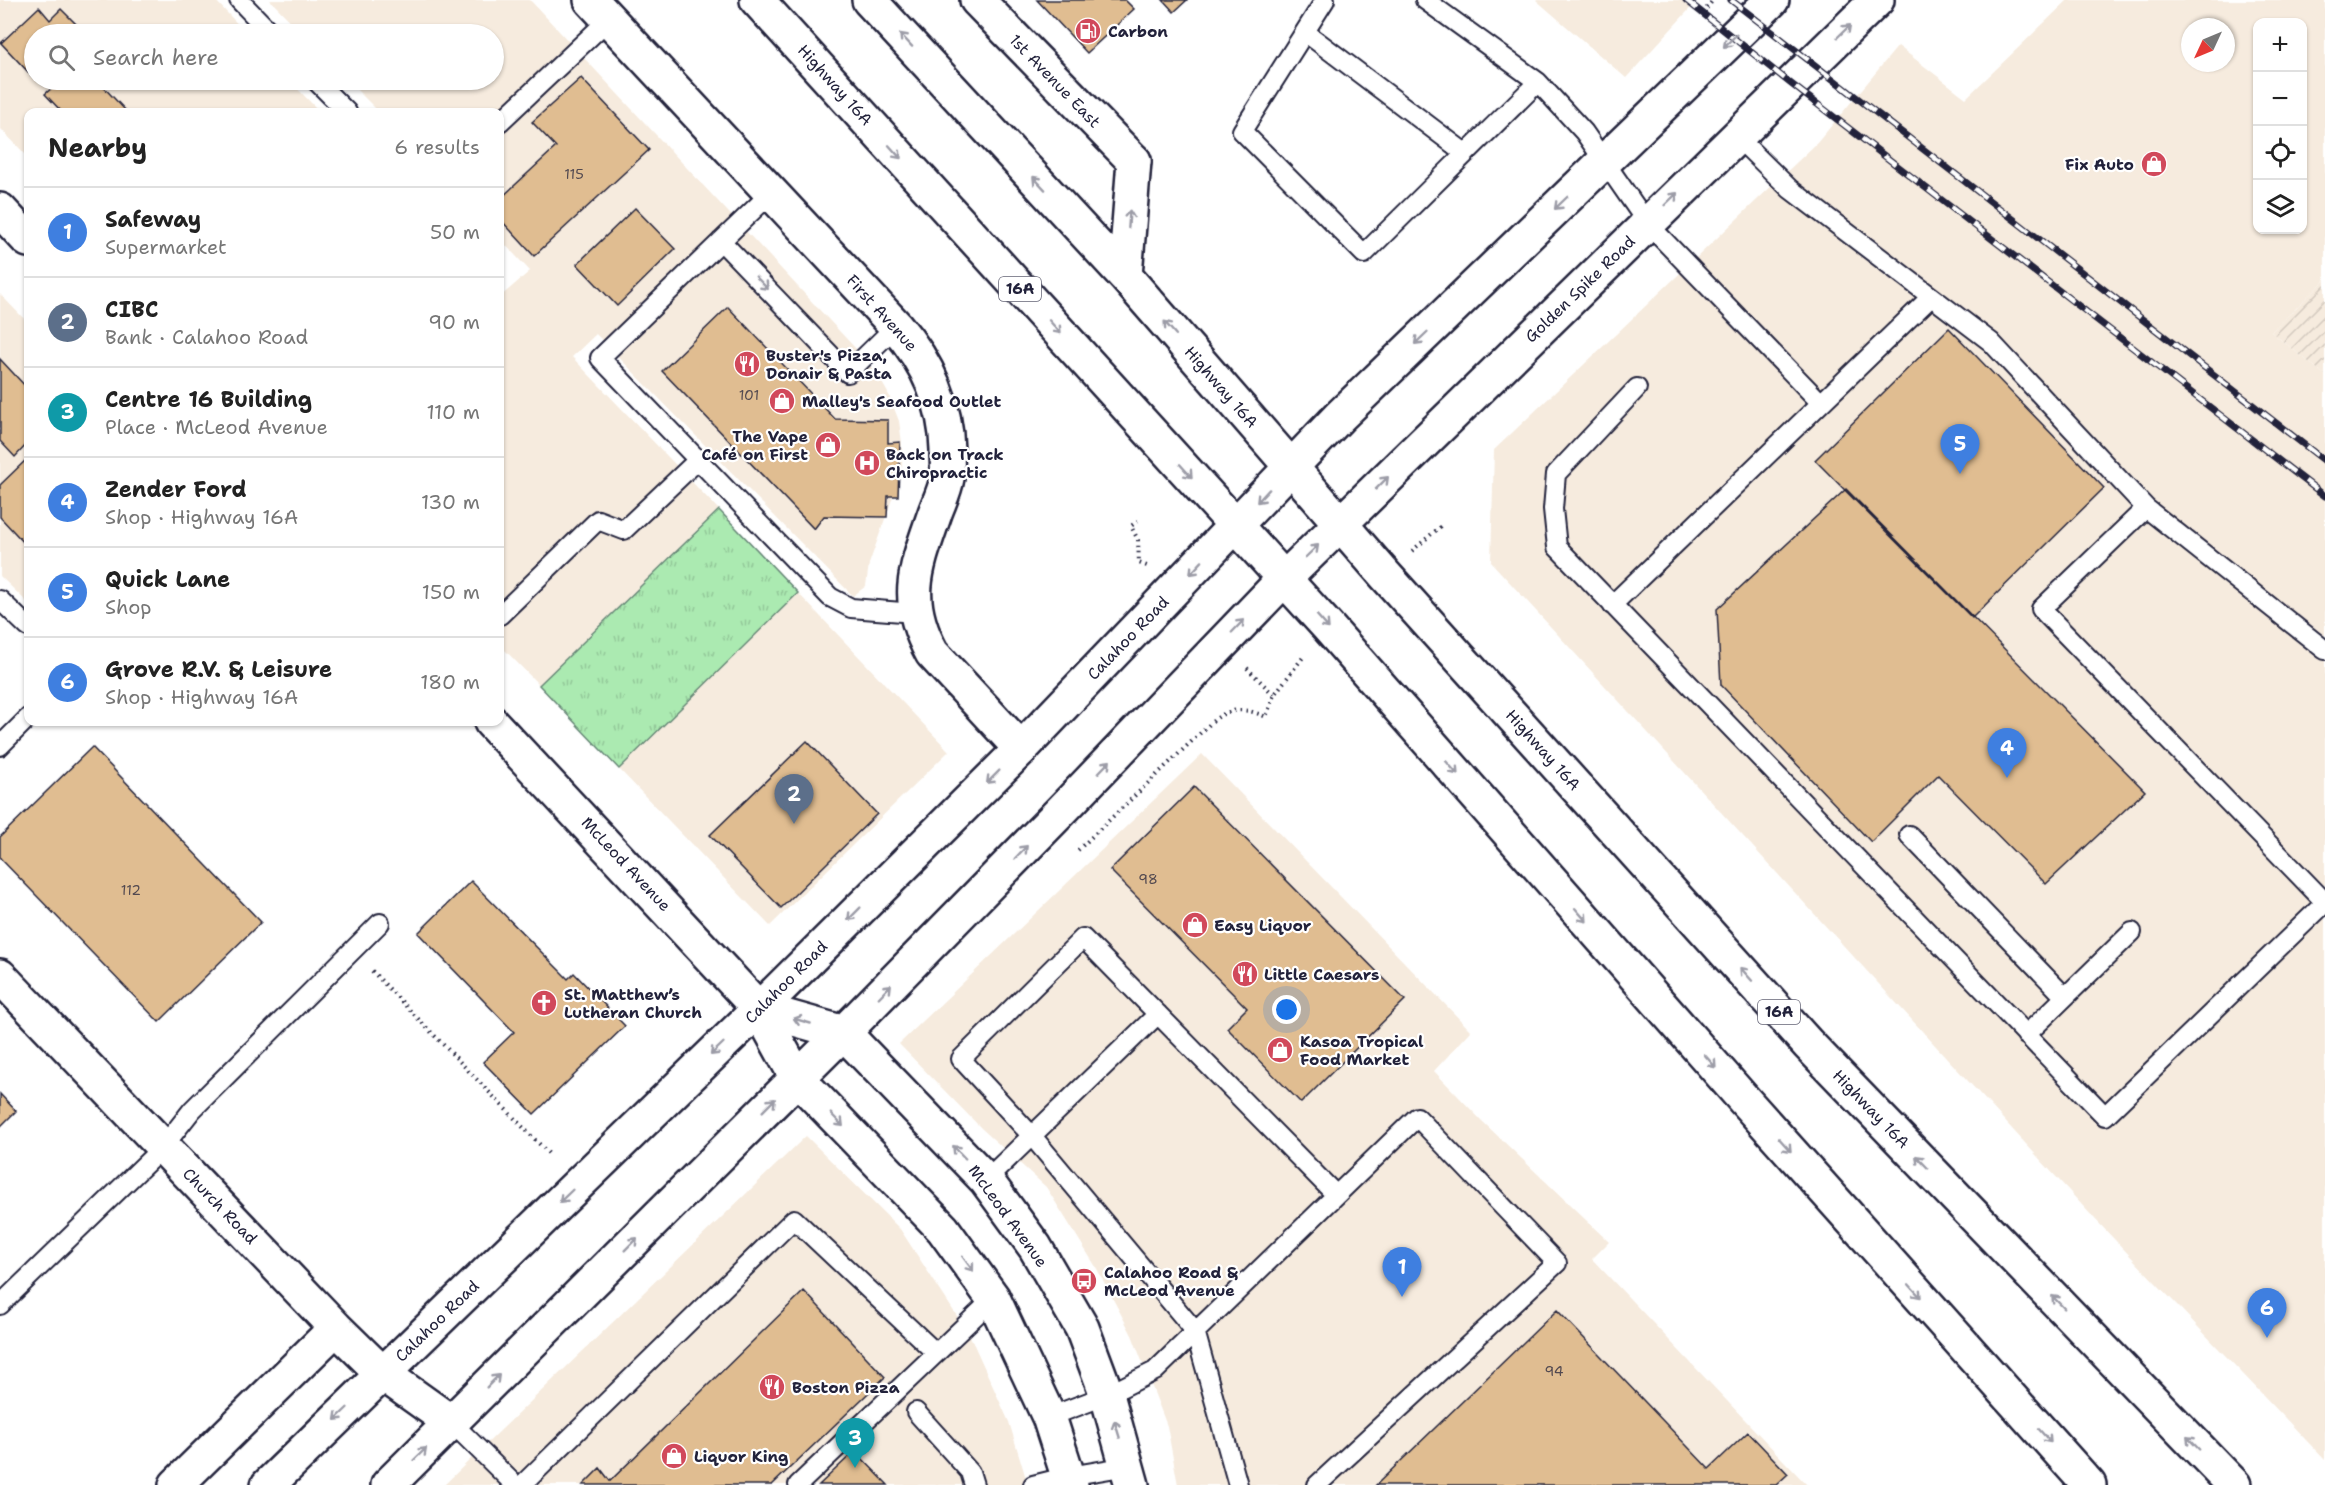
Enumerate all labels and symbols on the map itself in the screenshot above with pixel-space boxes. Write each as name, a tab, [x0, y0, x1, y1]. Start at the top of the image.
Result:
fuel station icon: Carbon	[1073, 16, 1103, 46]
north arrow	[2181, 18, 2235, 72]
place label: Carbon	[1108, 21, 1168, 42]
one-way arrow	[1837, 24, 1852, 39]
street label: 1st Avenue East	[1005, 30, 1105, 132]
one-way arrow	[899, 33, 913, 48]
one-way arrow	[1723, 34, 1738, 48]
street label: Highway 16A	[793, 40, 877, 130]
one-way arrow	[888, 144, 902, 159]
shop icon: Fix Auto	[2139, 149, 2169, 179]
place label: Fix Auto	[2065, 154, 2134, 175]
house number: 115	[564, 165, 584, 183]
one-way arrow	[1032, 176, 1046, 191]
one-way arrow	[1664, 192, 1679, 207]
one-way arrow	[1554, 196, 1569, 210]
one-way arrow	[1124, 209, 1135, 229]
street label: Golden Spike Road	[1520, 231, 1640, 347]
street label: First Avenue	[842, 270, 922, 356]
one-way arrow	[755, 276, 769, 291]
road number: 16A	[999, 277, 1041, 301]
one-way arrow	[1048, 319, 1062, 334]
one-way arrow	[1163, 321, 1177, 336]
one-way arrow	[1413, 331, 1428, 345]
street label: Highway 16A	[1180, 342, 1262, 432]
place label: Buster's Pizza, Donair & Pasta	[766, 345, 892, 384]
restaurant icon: Buster's Pizza, Donair & Pasta	[732, 349, 762, 379]
house number: 101	[739, 386, 759, 404]
shop icon: Malley's Seafood Outlet	[767, 386, 797, 416]
place label: Malley's Seafood Outlet	[802, 391, 1002, 412]
pin: 5	[1940, 424, 1980, 474]
place label: The Vape Café on First	[701, 426, 808, 465]
shop icon: The Vape Café on First	[813, 430, 843, 460]
place label: Back on Track Chiropractic	[886, 444, 1004, 483]
hospital icon: Back on Track Chiropractic	[852, 448, 882, 478]
one-way arrow	[1179, 463, 1193, 478]
one-way arrow	[1374, 476, 1389, 490]
one-way arrow	[1256, 489, 1270, 504]
one-way arrow	[1304, 545, 1319, 559]
one-way arrow	[1189, 560, 1203, 575]
street label: Calahoo Road	[1083, 592, 1173, 684]
one-way arrow	[1316, 614, 1330, 629]
one-way arrow	[1231, 618, 1246, 633]
street label: Highway 16A	[1501, 705, 1585, 795]
pin: 4	[1988, 728, 2026, 778]
one-way arrow	[1096, 759, 1111, 774]
one-way arrow	[1445, 761, 1459, 776]
one-way arrow	[985, 769, 1000, 784]
pin: 2	[774, 774, 814, 824]
street label: McLeod Avenue	[577, 812, 675, 916]
one-way arrow	[1014, 844, 1029, 859]
house number: 98	[1138, 870, 1158, 888]
house number: 112	[121, 881, 141, 899]
one-way arrow	[847, 907, 862, 921]
one-way arrow	[1574, 907, 1588, 922]
shop icon: Easy Liquor	[1180, 910, 1210, 940]
place label: Easy Liquor	[1214, 915, 1312, 936]
street label: Calahoo Road	[740, 936, 832, 1028]
restaurant icon: Little Caesars	[1230, 959, 1260, 989]
place label: Little Caesars	[1264, 964, 1379, 985]
one-way arrow	[1739, 967, 1753, 982]
one-way arrow	[877, 983, 892, 998]
place label: St. Matthew’s Lutheran Church	[564, 984, 702, 1023]
church icon: St. Matthew’s Lutheran Church	[529, 988, 559, 1018]
your location	[1272, 995, 1301, 1024]
road number: 16A	[1758, 1000, 1800, 1024]
one-way arrow	[792, 1014, 811, 1026]
place label: Kasoa Tropical Food Market	[1300, 1031, 1424, 1070]
shop icon: Kasoa Tropical Food Market	[1265, 1035, 1295, 1065]
one-way arrow	[710, 1042, 725, 1057]
one-way arrow	[1703, 1053, 1717, 1068]
street label: Highway 16A	[1828, 1065, 1914, 1153]
one-way arrow	[761, 1098, 776, 1113]
one-way arrow	[830, 1112, 844, 1127]
one-way arrow	[1778, 1137, 1792, 1152]
one-way arrow	[952, 1145, 966, 1160]
one-way arrow	[1916, 1155, 1930, 1170]
street label: McLeod Avenue	[964, 1160, 1052, 1272]
street label: Church Road	[178, 1163, 262, 1249]
one-way arrow	[559, 1188, 574, 1203]
one-way arrow	[624, 1236, 639, 1251]
pin: 1	[1382, 1248, 1422, 1297]
one-way arrow	[962, 1255, 974, 1271]
place label: Calahoo Road & McLeod Avenue	[1104, 1262, 1238, 1301]
bus stop icon: Calahoo Road & McLeod Avenue	[1069, 1266, 1099, 1296]
street label: Calahoo Road	[391, 1276, 483, 1366]
one-way arrow	[1908, 1283, 1922, 1298]
pin: 6	[2248, 1288, 2286, 1338]
one-way arrow	[2051, 1295, 2065, 1310]
house number: 94	[1544, 1362, 1564, 1380]
restaurant icon: Boston Pizza	[757, 1372, 787, 1402]
one-way arrow	[486, 1374, 501, 1389]
place label: Boston Pizza	[792, 1377, 900, 1398]
one-way arrow	[333, 1407, 348, 1421]
pin: 3	[836, 1418, 874, 1468]
one-way arrow	[1111, 1420, 1122, 1439]
one-way arrow	[2038, 1428, 2052, 1443]
one-way arrow	[2186, 1435, 2200, 1450]
shop icon: Liquor King	[659, 1441, 689, 1471]
place label: Liquor King	[694, 1446, 788, 1467]
one-way arrow	[412, 1447, 427, 1461]

